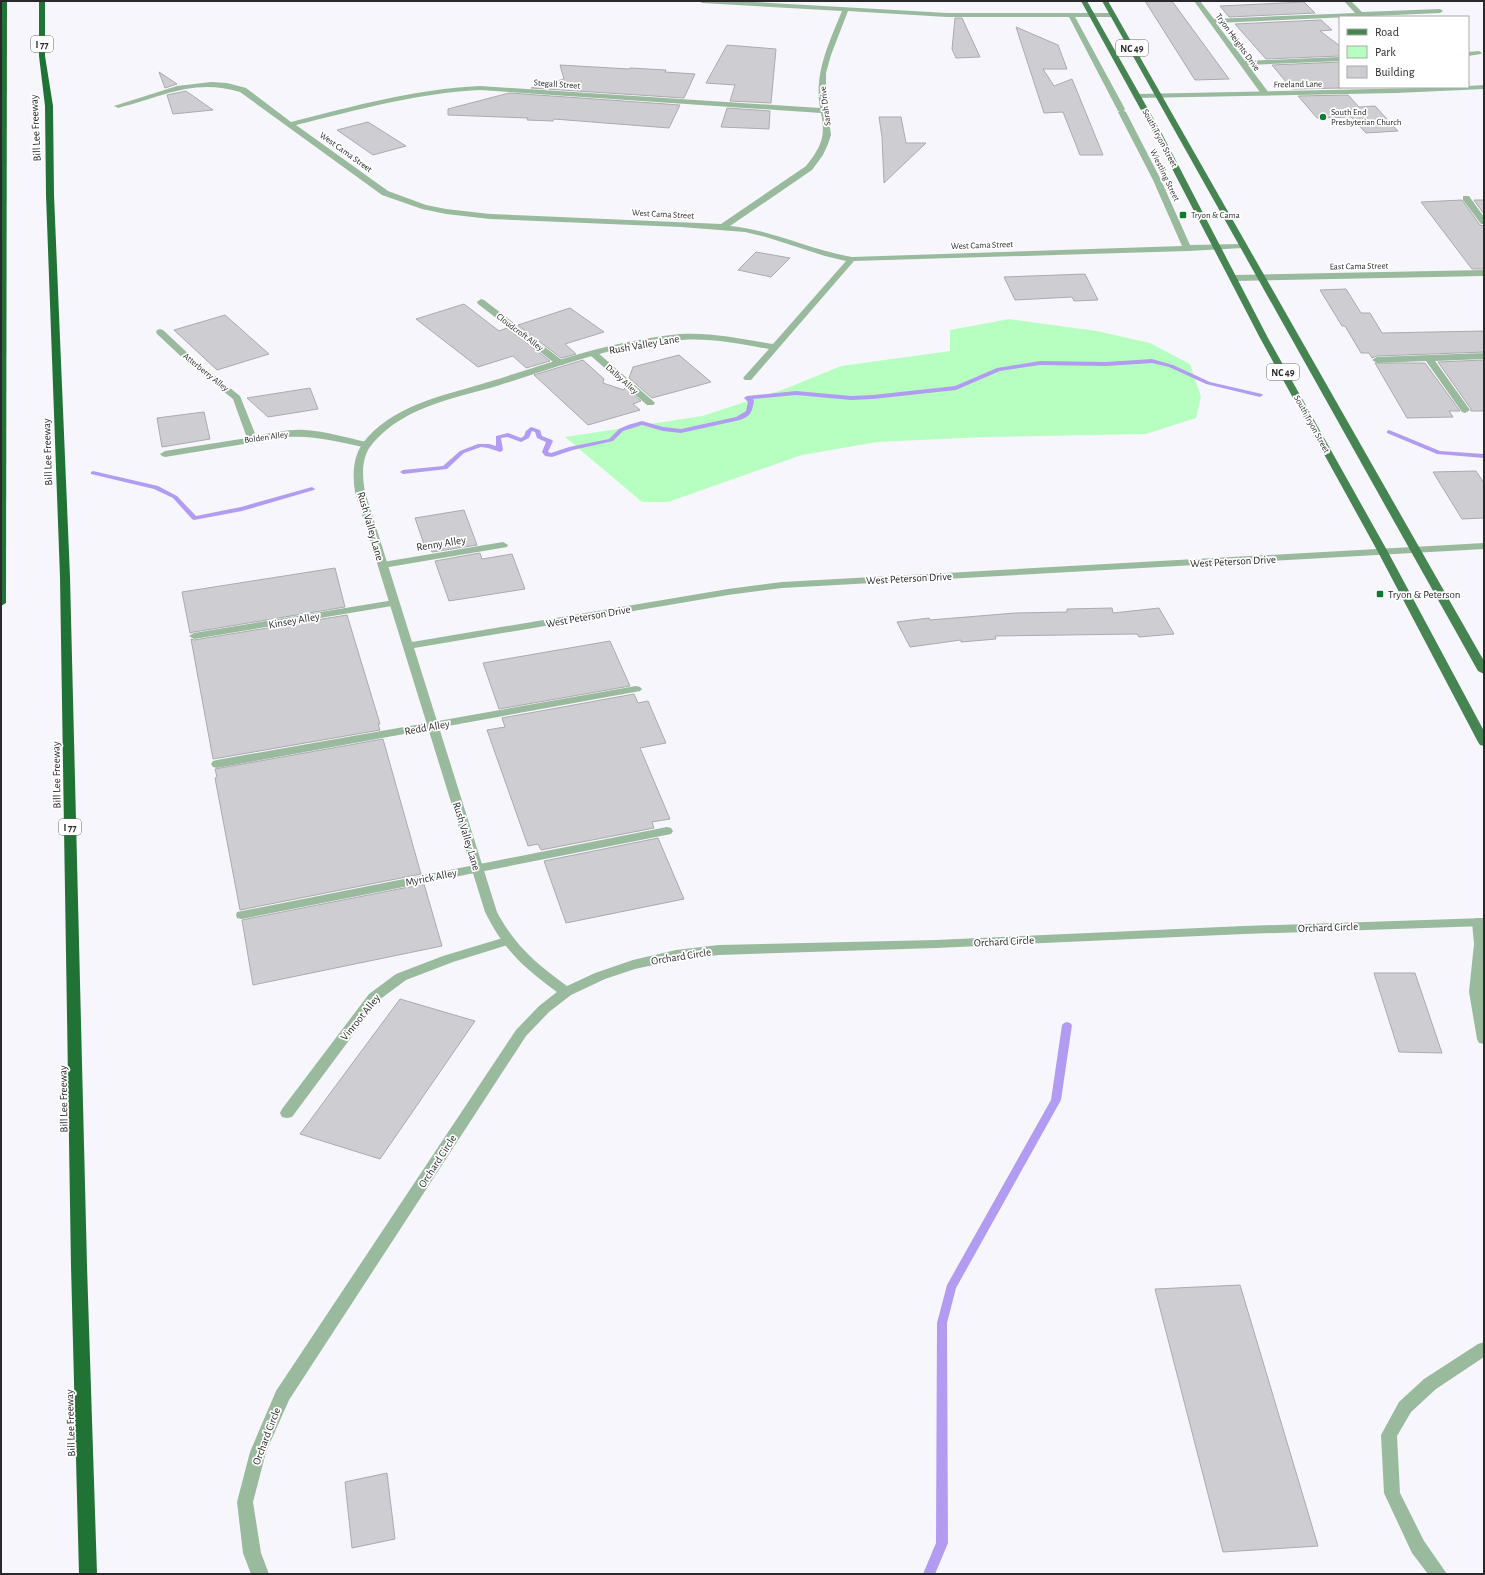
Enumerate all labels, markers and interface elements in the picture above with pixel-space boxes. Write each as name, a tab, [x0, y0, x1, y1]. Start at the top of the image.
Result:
street label: Tryon Heights Drive	[1214, 12, 1261, 73]
legend	[1339, 16, 1469, 88]
text: Road	[1375, 26, 1399, 38]
road number: I 77	[31, 36, 53, 52]
road number: NC 49	[1116, 40, 1148, 56]
text: Park	[1375, 46, 1396, 58]
text: Building	[1375, 66, 1415, 78]
street label: Stegall Street	[533, 78, 581, 91]
street label: Freeland Lane	[1274, 80, 1322, 89]
street label: Sarah Drive	[819, 86, 832, 126]
street label: Bill Lee Freeway	[28, 94, 43, 162]
street label: South Tryon Street	[1140, 108, 1179, 169]
place label: South End Presbyterian Church	[1331, 108, 1402, 127]
marker: South End Presbyterian Church	[1318, 112, 1328, 122]
street label: West Cama Street	[318, 130, 374, 174]
street label: Wiestling Street	[1148, 148, 1181, 203]
street label: West Cama Street	[632, 208, 694, 221]
marker: Tryon & Cama	[1178, 210, 1188, 220]
place label: Tryon & Cama	[1191, 211, 1240, 220]
street label: West Cama Street	[951, 240, 1013, 251]
street label: East Cama Street	[1330, 261, 1389, 272]
street label: Cloudcroft Alley	[495, 312, 545, 353]
street label: Rush Valley Lane	[608, 333, 680, 356]
street label: Atterberry Alley	[181, 351, 230, 393]
street label: Dalby Alley	[604, 363, 640, 396]
road number: NC 49	[1267, 364, 1299, 380]
street label: South Tryon Street	[1292, 394, 1331, 455]
street label: Bill Lee Freeway	[41, 418, 54, 486]
street label: Bolden Alley	[244, 430, 289, 445]
street label: Rush Valley Lane	[355, 490, 386, 562]
street label: Renny Alley	[416, 534, 467, 553]
street label: West Peterson Drive	[1190, 554, 1276, 569]
street label: West Peterson Drive	[866, 571, 952, 586]
marker: Tryon & Peterson	[1375, 589, 1385, 599]
place label: Tryon & Peterson	[1388, 589, 1461, 600]
street label: West Peterson Drive	[545, 604, 631, 629]
street label: Kinsey Alley	[268, 611, 321, 630]
street label: Redd Alley	[404, 718, 451, 737]
street label: Bill Lee Freeway	[50, 741, 63, 809]
street label: Rush Valley Lane	[451, 801, 482, 872]
road number: I 77	[59, 819, 81, 835]
street label: Myrick Alley	[405, 867, 458, 888]
street label: Orchard Circle	[1298, 921, 1358, 934]
street label: Orchard Circle	[974, 934, 1035, 949]
street label: Orchard Circle	[650, 946, 712, 967]
street label: Vinroot Alley	[339, 992, 382, 1042]
street label: Bill Lee Freeway	[57, 1065, 70, 1133]
street label: Orchard Circle	[416, 1133, 458, 1190]
street label: Bill Lee Freeway	[64, 1389, 77, 1457]
street label: Orchard Circle	[250, 1406, 282, 1466]

